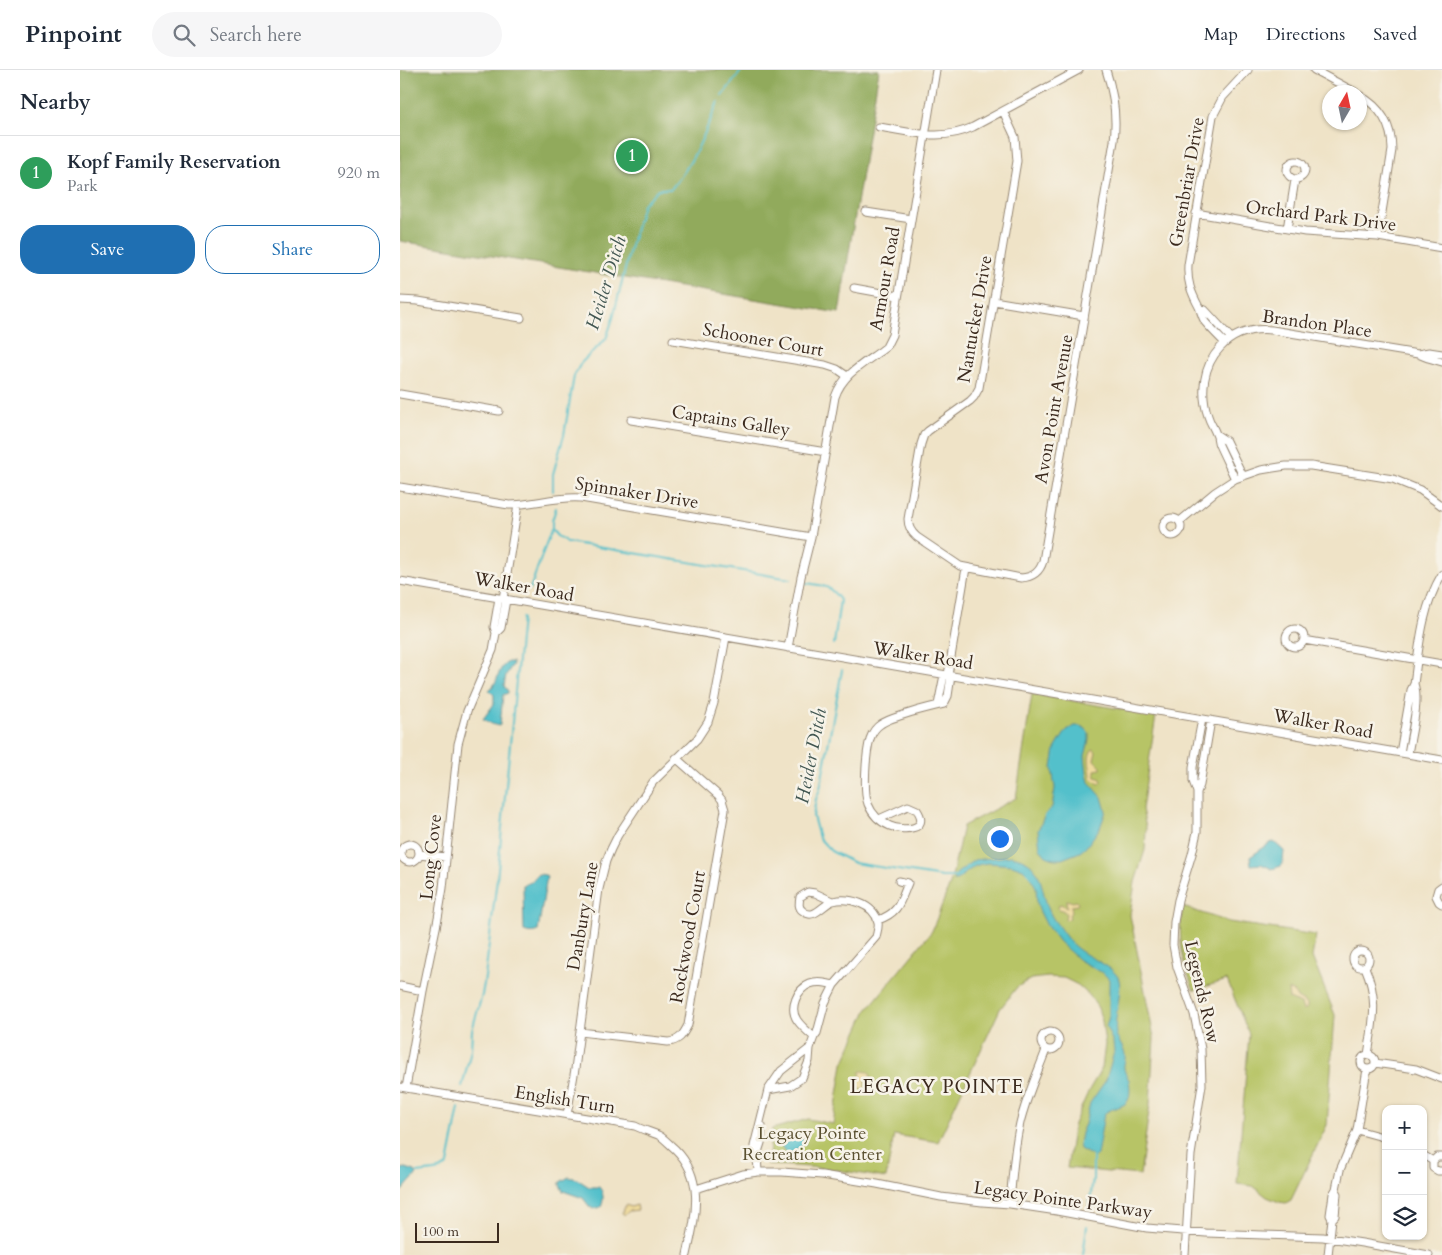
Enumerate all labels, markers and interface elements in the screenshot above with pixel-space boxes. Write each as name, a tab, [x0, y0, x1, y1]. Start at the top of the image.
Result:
search box	[152, 12, 502, 57]
text: Pinpoint	[25, 18, 122, 51]
icon: search	[170, 21, 198, 49]
text: Search here	[210, 22, 302, 48]
text: Map	[1204, 22, 1238, 47]
text: Directions	[1266, 22, 1345, 47]
text: Saved	[1373, 22, 1417, 47]
north arrow	[1322, 85, 1367, 130]
text: Nearby	[20, 88, 91, 117]
street label: Greenbriar Drive	[1163, 115, 1211, 249]
pin: 1	[616, 137, 648, 175]
text: Kopf Family Reservation	[67, 149, 281, 175]
text: 1	[32, 162, 40, 184]
text: 920 m	[338, 162, 380, 184]
text: Park	[67, 175, 98, 197]
street label: Orchard Park Drive	[1244, 194, 1398, 238]
button: Save	[20, 225, 195, 274]
button: Share	[205, 225, 380, 274]
street label: Armour Road	[864, 225, 907, 333]
water label: Heider Ditch	[579, 233, 633, 333]
street label: Nantucket Drive	[951, 253, 999, 385]
street label: Brandon Place	[1261, 304, 1373, 344]
street label: Schooner Court	[701, 317, 826, 363]
street label: Avon Point Avenue	[1029, 332, 1079, 486]
street label: Captains Galley	[670, 399, 793, 443]
street label: Spinnaker Drive	[573, 471, 701, 515]
street label: Walker Road	[471, 566, 576, 608]
street label: Walker Road	[870, 636, 975, 676]
street label: Walker Road	[1270, 703, 1375, 745]
water label: Heider Ditch	[789, 706, 833, 806]
street label: Long Cove	[414, 813, 448, 901]
your location	[987, 826, 1013, 852]
street label: Danbury Lane	[561, 860, 605, 972]
street label: Rockwood Court	[664, 869, 712, 1005]
street label: Legends Row	[1178, 938, 1226, 1046]
district label: LEGACY POINTE	[850, 1074, 1024, 1100]
street label: English Turn	[513, 1080, 618, 1120]
map controls	[1382, 1105, 1427, 1240]
button: +	[1382, 1105, 1427, 1150]
park label: Legacy Pointe Recreation Center	[742, 1121, 882, 1167]
button: −	[1382, 1150, 1427, 1195]
street label: Legacy Pointe Parkway	[972, 1175, 1154, 1225]
button: layers	[1382, 1195, 1427, 1240]
scale bar	[415, 1220, 499, 1243]
text: 100 m	[422, 1222, 459, 1241]

